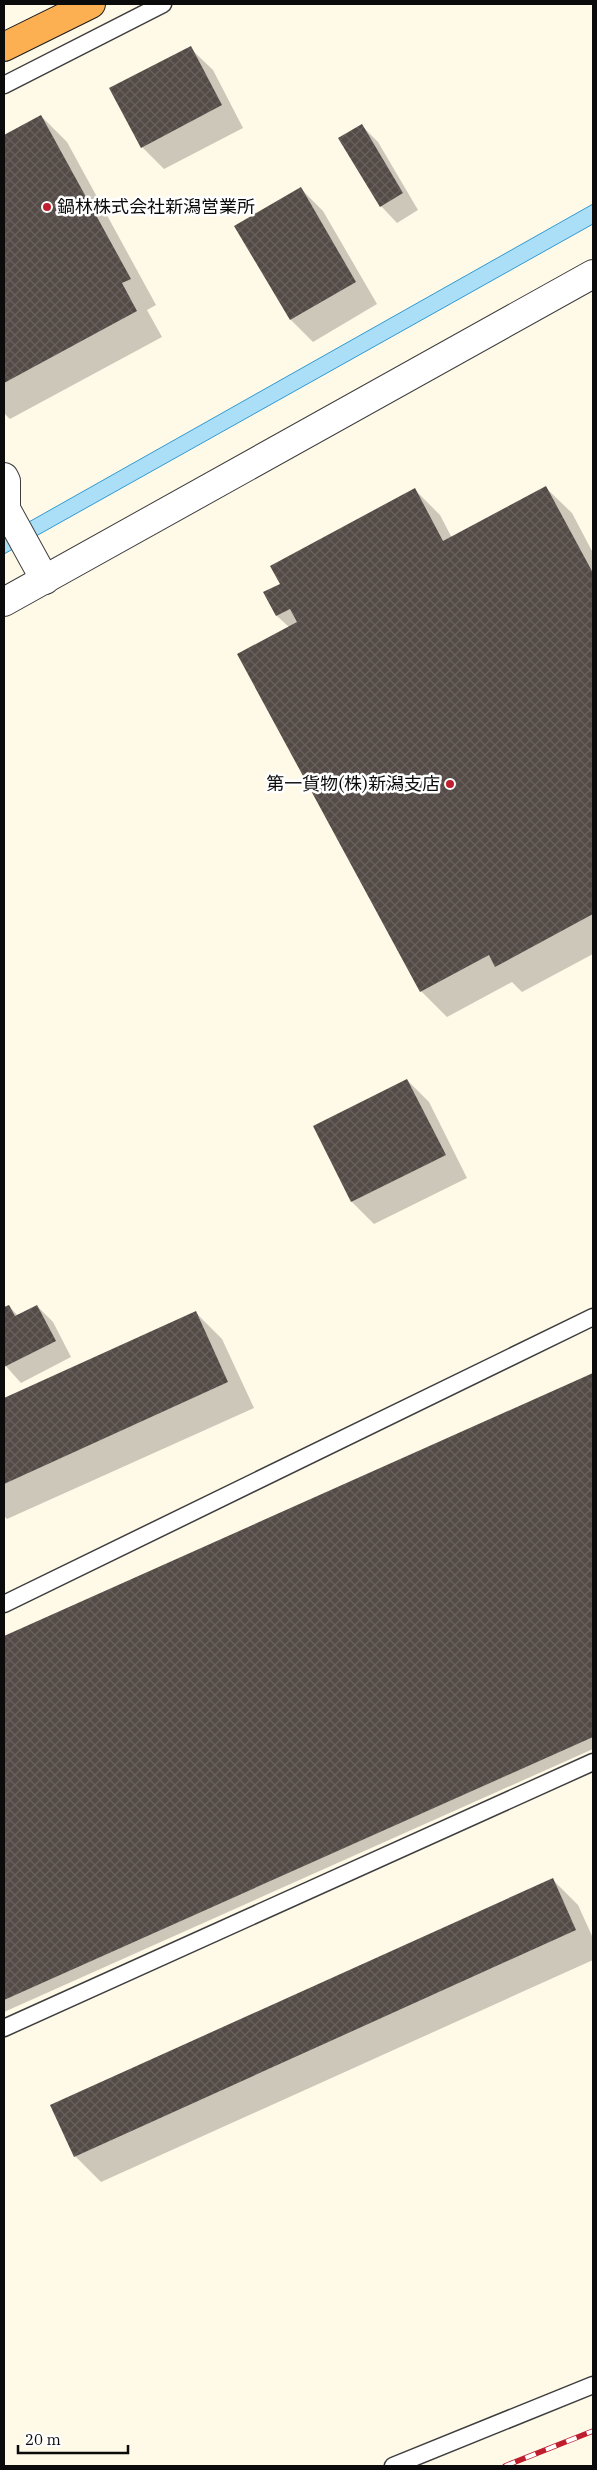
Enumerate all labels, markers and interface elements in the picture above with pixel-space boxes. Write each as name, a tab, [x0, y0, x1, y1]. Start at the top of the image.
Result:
place label: 鍋林株式会社新潟営業所	[57, 195, 255, 218]
marker: 鍋林株式会社新潟営業所	[41, 201, 53, 213]
place label: 第一貨物(株)新潟支店	[266, 772, 440, 795]
marker: 第一貨物(株)新潟支店	[444, 778, 456, 790]
scale bar	[18, 2422, 128, 2454]
text: 20 m	[25, 2430, 61, 2449]

